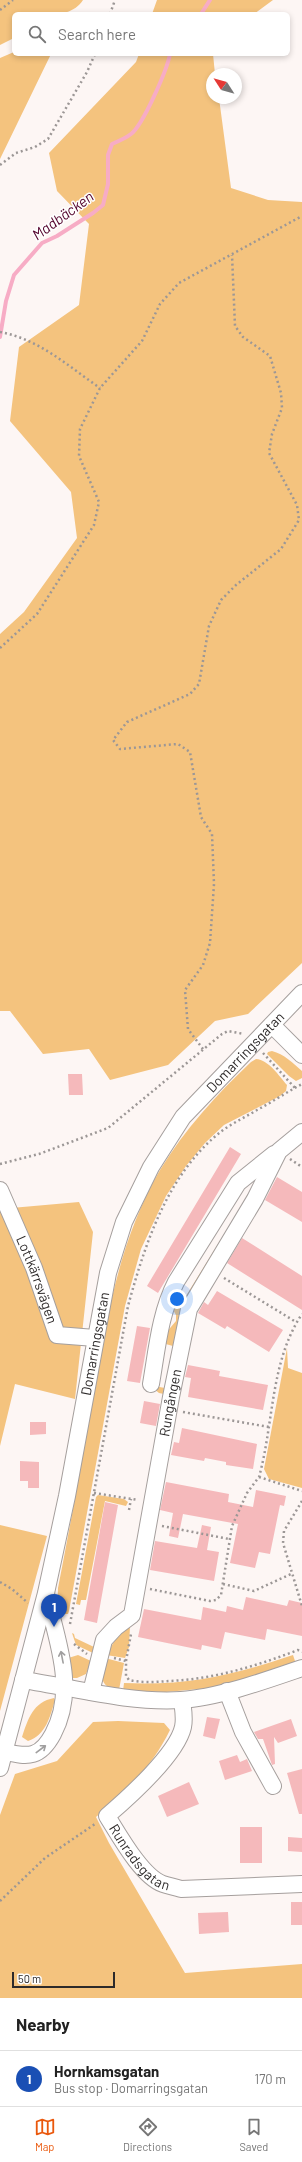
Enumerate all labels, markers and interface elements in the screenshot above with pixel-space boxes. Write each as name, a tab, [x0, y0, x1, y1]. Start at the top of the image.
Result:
search box	[12, 12, 290, 56]
icon: search	[26, 23, 48, 45]
text: Search here	[58, 25, 136, 43]
north arrow	[206, 68, 242, 104]
water label: Madbäcken	[28, 187, 97, 244]
street label: Domarringsgatan	[202, 1008, 287, 1095]
street label: Lottkärrsvägen	[13, 1233, 61, 1326]
your location	[167, 1289, 187, 1309]
street label: Domarringsgatan	[77, 1291, 112, 1397]
street label: Rungången	[155, 1367, 185, 1438]
pin: 1	[41, 1594, 67, 1627]
one-way arrow	[58, 1651, 66, 1664]
one-way arrow	[36, 1745, 47, 1754]
street label: Runradsgatan	[106, 1821, 172, 1894]
scale bar	[12, 1970, 115, 1989]
text: 50 m	[18, 1972, 41, 1985]
text: Nearby	[16, 2014, 70, 2034]
text: Hornkamsgatan	[54, 2062, 159, 2080]
text: 1	[27, 2071, 31, 2087]
text: 170 m	[255, 2071, 286, 2087]
text: Bus stop · Domarringsgatan	[54, 2080, 208, 2096]
tab: Map	[34, 2116, 56, 2153]
tab: Directions	[123, 2116, 172, 2153]
tab: Saved	[239, 2116, 268, 2153]

